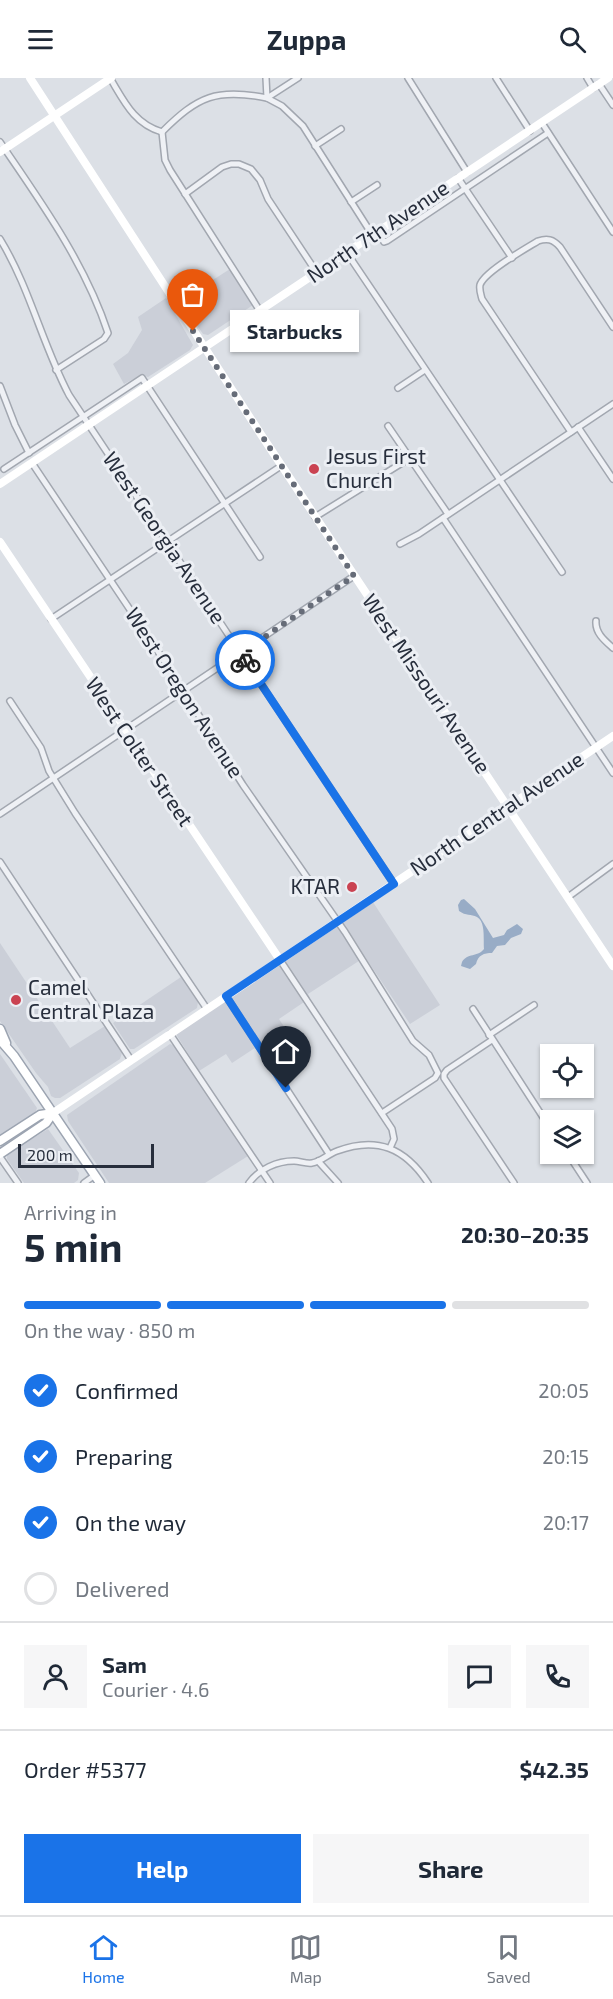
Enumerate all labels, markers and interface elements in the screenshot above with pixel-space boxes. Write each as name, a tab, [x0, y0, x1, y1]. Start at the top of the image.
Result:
icon: menu	[24, 23, 57, 56]
text: Zuppa	[267, 23, 346, 55]
icon: search	[556, 23, 589, 56]
street label: North 7th Avenue	[302, 174, 453, 287]
pin	[167, 269, 218, 331]
icon: bag	[176, 278, 209, 311]
callout: Starbucks	[229, 310, 358, 352]
text: Starbucks	[247, 319, 342, 343]
place label: Jesus First Church	[326, 443, 426, 492]
street label: West Georgia Avenue	[98, 446, 232, 628]
marker: Jesus First Church	[307, 462, 321, 476]
street label: West Missouri Avenue	[358, 589, 497, 778]
street label: West Oregon Avenue	[121, 602, 250, 782]
courier	[215, 630, 275, 690]
icon: bike	[229, 644, 262, 677]
street label: West Colter Street	[81, 672, 199, 830]
street label: North Central Avenue	[405, 745, 588, 880]
place label: KTAR	[291, 873, 340, 898]
marker: KTAR	[345, 880, 359, 894]
place label: Camel Central Plaza	[28, 974, 154, 1023]
marker: Camel Central Plaza	[9, 993, 23, 1007]
pin	[260, 1026, 311, 1088]
icon: home	[269, 1035, 302, 1068]
map controls	[540, 1044, 594, 1164]
button: locate	[540, 1044, 594, 1098]
button: layers	[540, 1110, 594, 1164]
scale bar	[18, 1141, 154, 1168]
text: 200 m	[27, 1145, 73, 1164]
text: Arriving in	[24, 1200, 117, 1224]
text: 20:30–20:35	[461, 1221, 589, 1247]
text: 5 min	[24, 1223, 123, 1270]
text: On the way · 850 m	[24, 1318, 195, 1342]
icon: check	[24, 1374, 57, 1407]
text: Confirmed	[75, 1377, 179, 1403]
text: 20:05	[538, 1378, 589, 1402]
icon: check	[24, 1440, 57, 1473]
text: Preparing	[75, 1443, 173, 1469]
text: 20:15	[542, 1444, 589, 1468]
icon: check	[24, 1506, 57, 1539]
text: On the way	[75, 1509, 186, 1535]
text: 20:17	[543, 1510, 589, 1534]
text: Delivered	[75, 1575, 170, 1601]
button: person	[24, 1645, 87, 1708]
button: chat	[448, 1645, 511, 1708]
button: phone	[526, 1645, 589, 1708]
text: Sam	[102, 1651, 147, 1677]
text: Courier · 4.6	[102, 1677, 209, 1701]
text: Order #5377	[24, 1756, 147, 1782]
text: $42.35	[519, 1756, 589, 1782]
button: Help	[24, 1834, 301, 1903]
button: Share	[313, 1834, 589, 1903]
tab: Home	[82, 1931, 125, 1986]
tab: Map	[289, 1931, 322, 1986]
tab: Saved	[487, 1931, 531, 1986]

